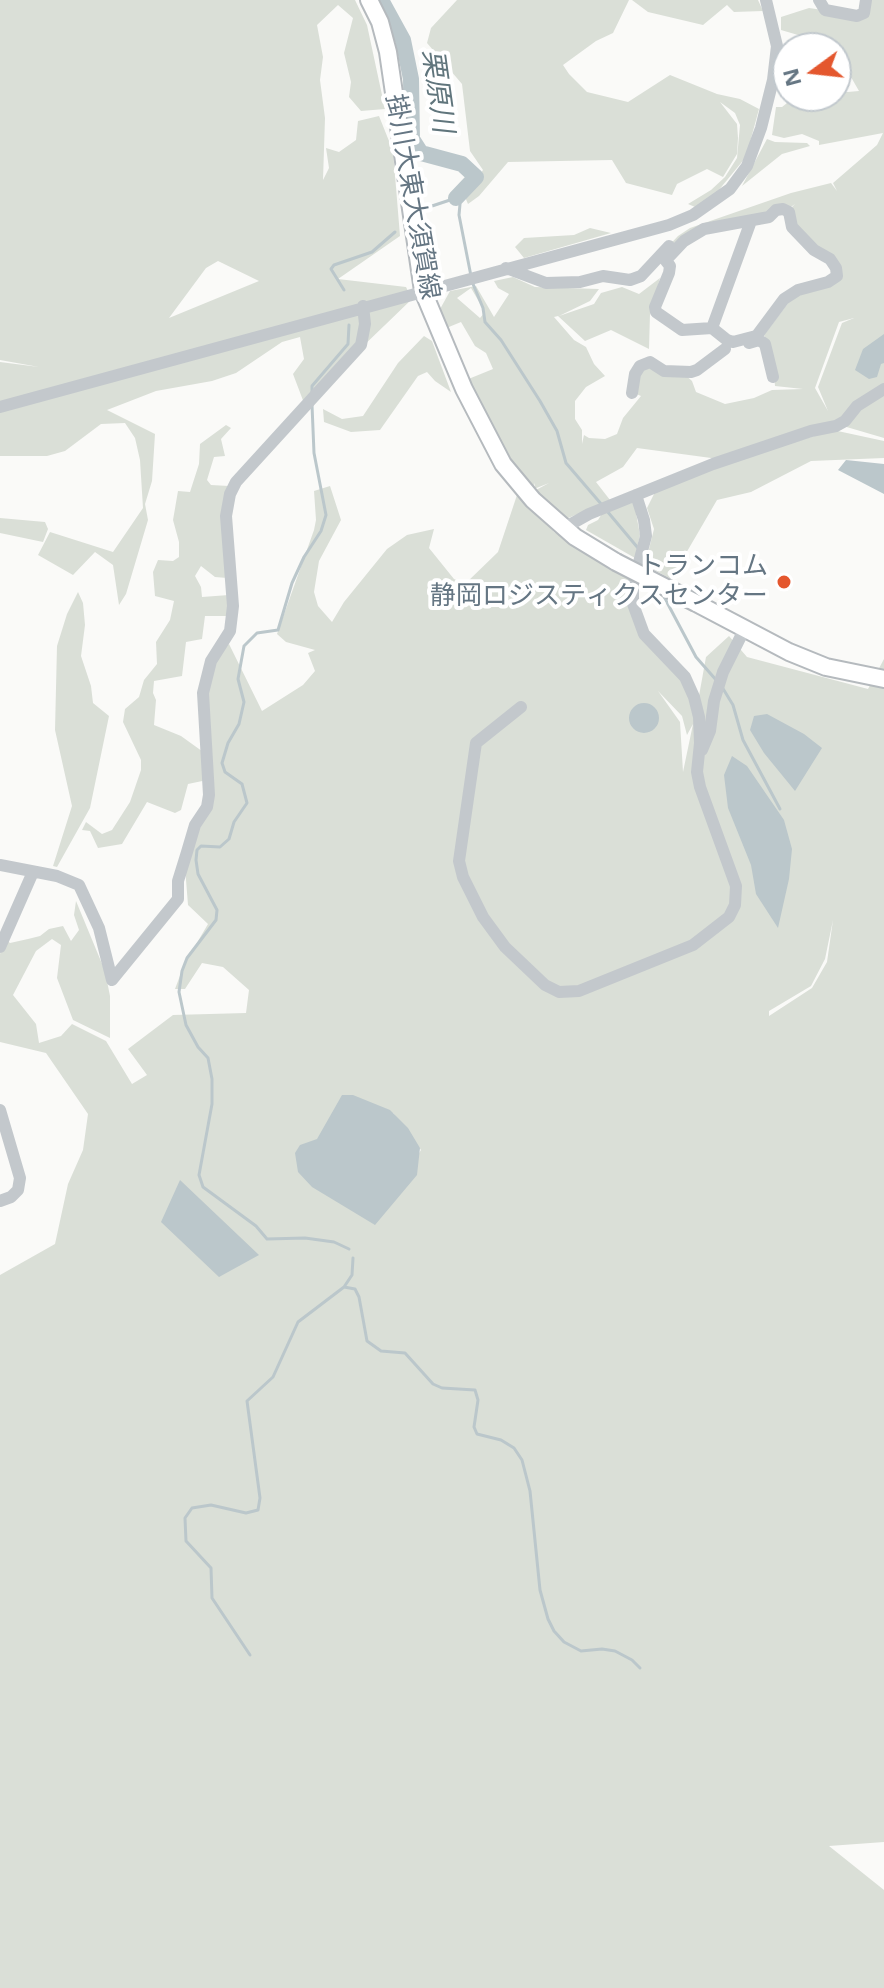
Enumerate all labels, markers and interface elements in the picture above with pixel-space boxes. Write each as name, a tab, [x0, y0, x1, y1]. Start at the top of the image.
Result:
north arrow	[772, 32, 852, 112]
water label: 栗原川	[415, 47, 459, 135]
text: N	[774, 65, 808, 90]
street label: 掛川大東大須賀線	[379, 92, 445, 302]
place label: トランコム 静岡ロジスティクスセンター	[430, 551, 768, 612]
marker: トランコム 静岡ロジスティクスセンター	[775, 573, 793, 591]

